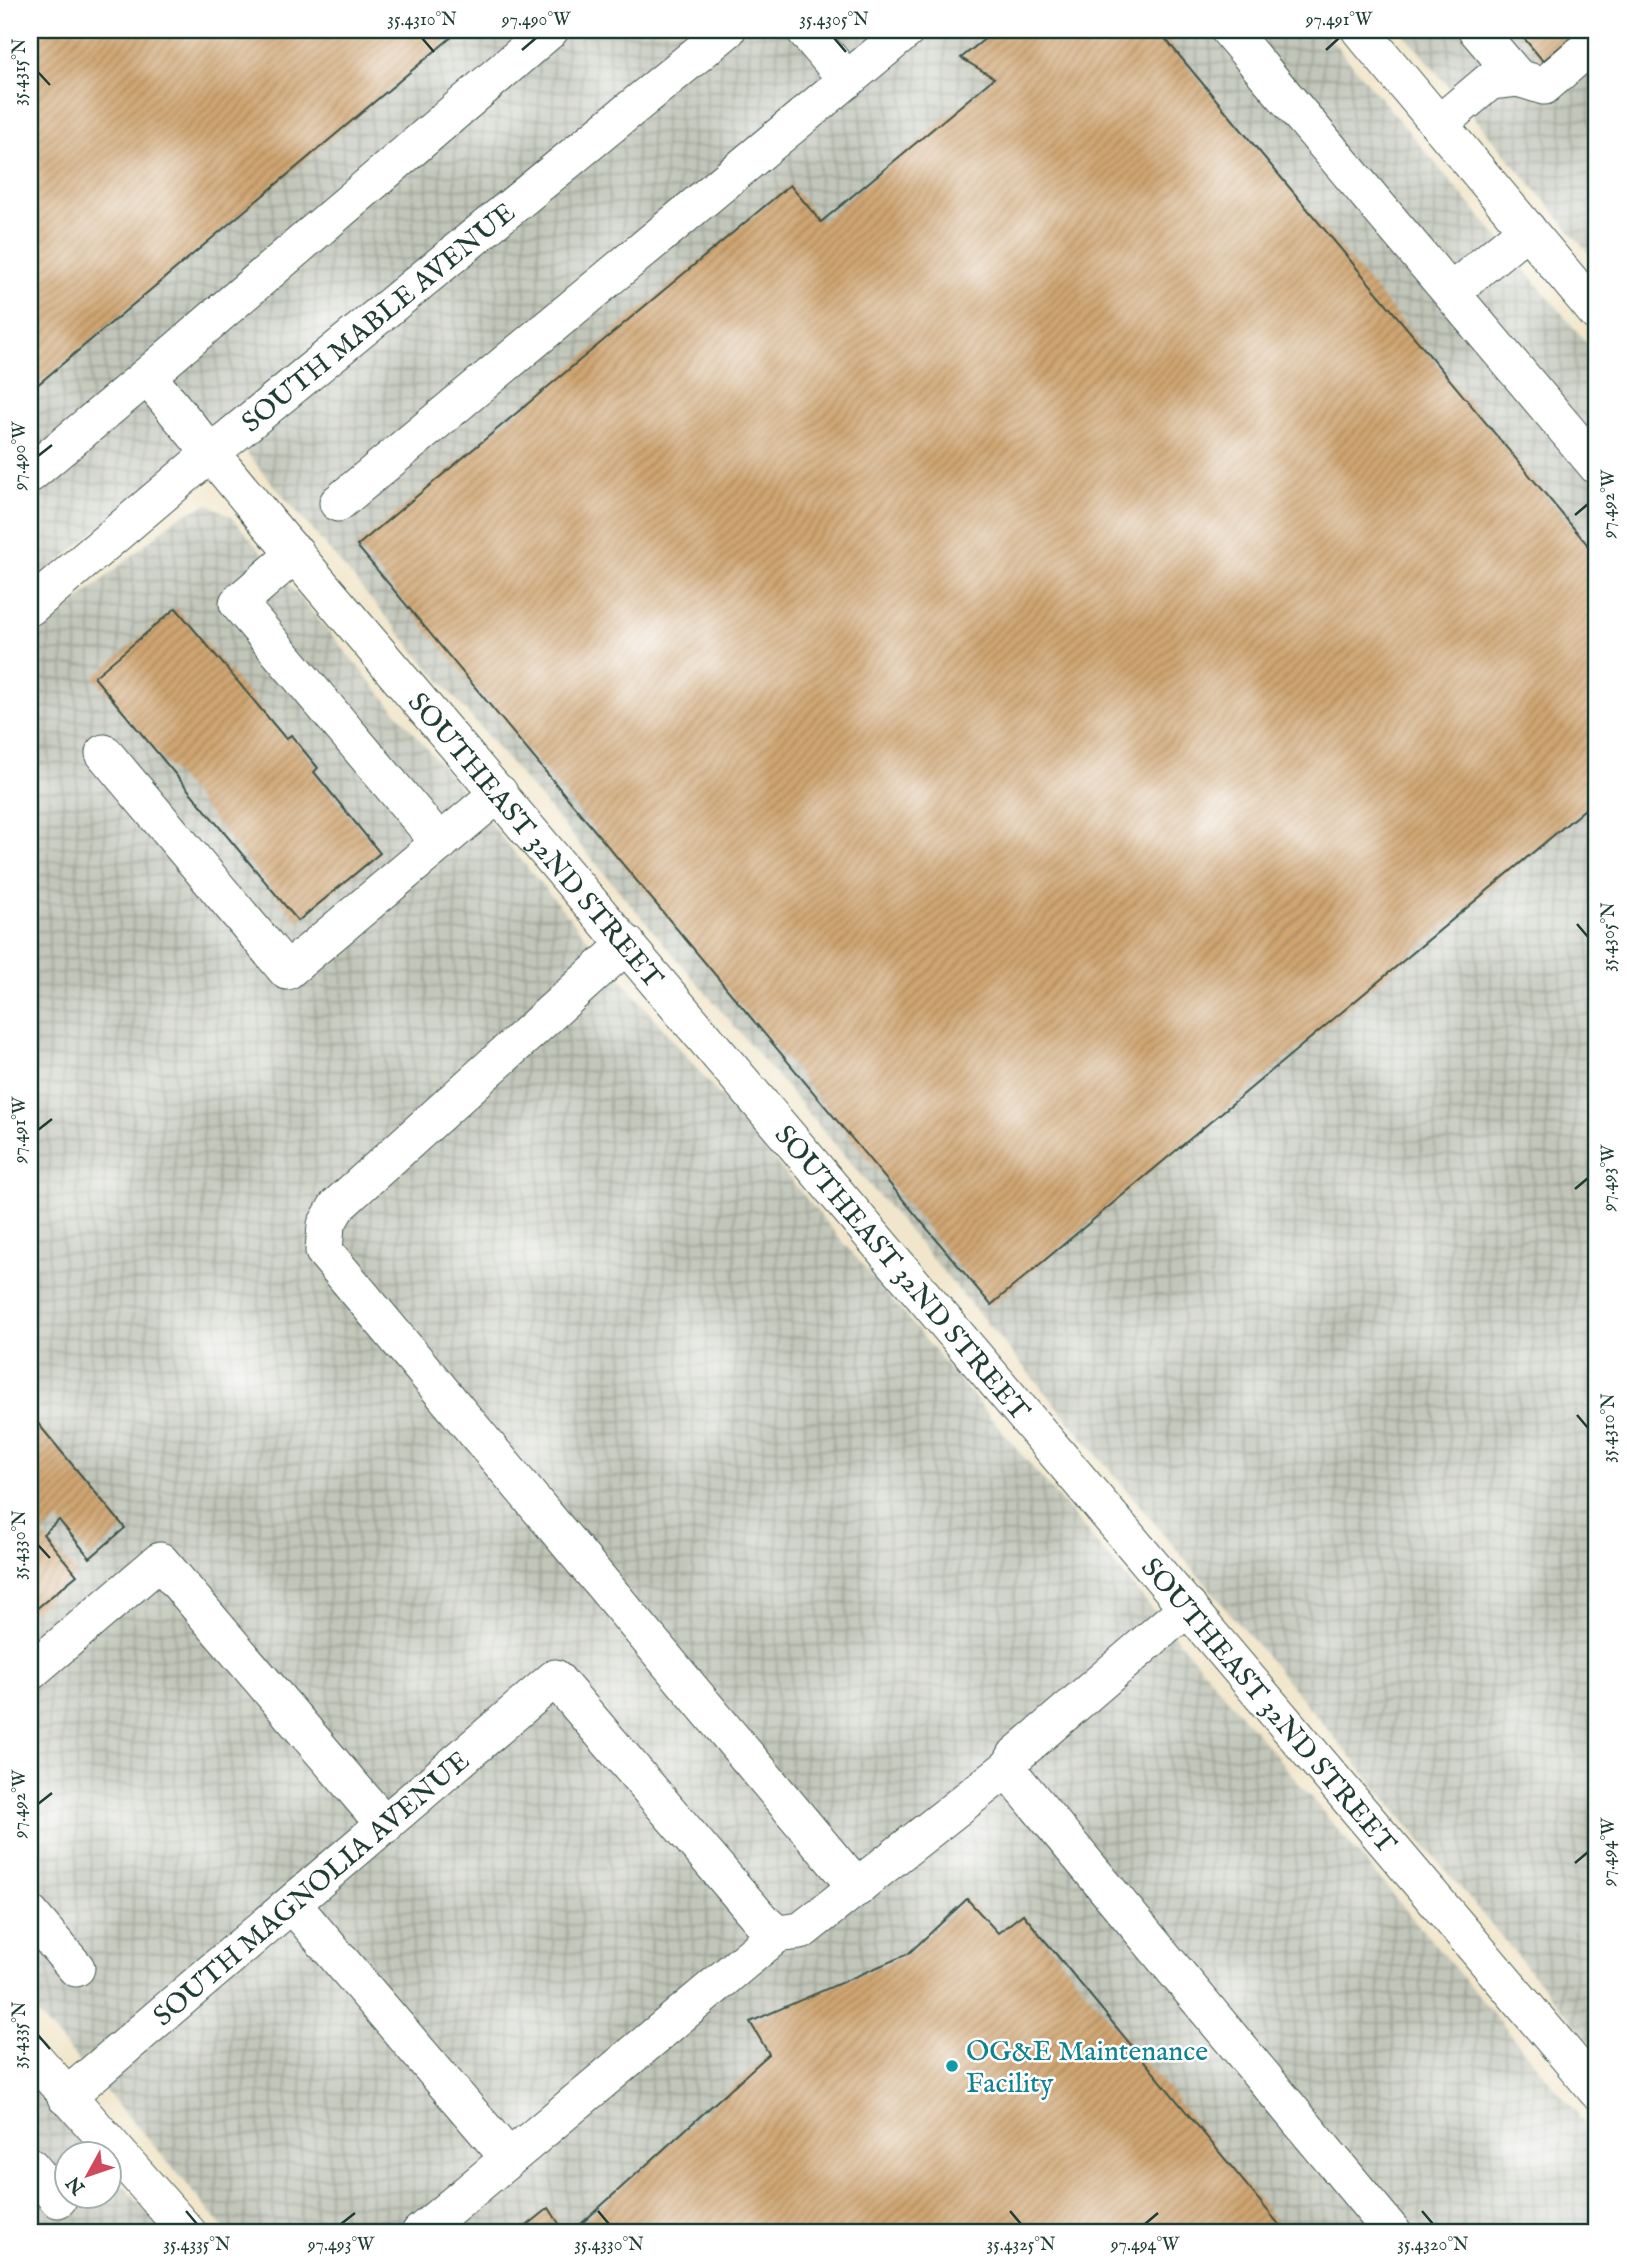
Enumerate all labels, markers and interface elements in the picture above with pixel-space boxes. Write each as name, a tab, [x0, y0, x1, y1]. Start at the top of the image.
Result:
text: 35.4310°N	[387, 9, 457, 32]
text: 97.490°W	[501, 9, 571, 32]
text: 35.4305°N	[799, 9, 869, 32]
text: 97.491°W	[1305, 9, 1373, 32]
text: 35.4315°N	[9, 38, 32, 106]
street label: SOUTH MABLE AVENUE	[235, 196, 523, 441]
text: 97.490°W	[9, 421, 32, 491]
text: 97.492°W	[1598, 469, 1621, 539]
street label: SOUTHEAST 32ND STREET	[399, 686, 670, 996]
text: 35.4305°N	[1598, 902, 1621, 972]
text: 97.491°W	[9, 1096, 32, 1164]
street label: SOUTHEAST 32ND STREET	[766, 1119, 1037, 1429]
text: 97.493°W	[1598, 1144, 1621, 1212]
text: 35.4310°N	[1598, 1393, 1621, 1463]
text: 35.4330°N	[9, 1510, 32, 1580]
street label: SOUTHEAST 32ND STREET	[1133, 1551, 1403, 1862]
street label: SOUTH MAGNOLIA AVENUE	[147, 1744, 477, 2035]
text: 97.492°W	[9, 1769, 32, 1839]
text: 97.494°W	[1598, 1817, 1621, 1887]
text: 35.4335°N	[9, 2001, 32, 2069]
place label: OG&E Maintenance Facility	[966, 2035, 1208, 2102]
marker: OG&E Maintenance Facility	[944, 2058, 960, 2074]
north arrow	[52, 2140, 122, 2210]
text: N	[62, 2170, 92, 2199]
text: 35.4335°N	[163, 2234, 231, 2257]
text: 97.493°W	[307, 2234, 375, 2257]
text: 35.4330°N	[574, 2234, 644, 2257]
text: 35.4325°N	[987, 2234, 1056, 2257]
text: 97.494°W	[1110, 2234, 1180, 2257]
text: 35.4320°N	[1397, 2234, 1469, 2257]

